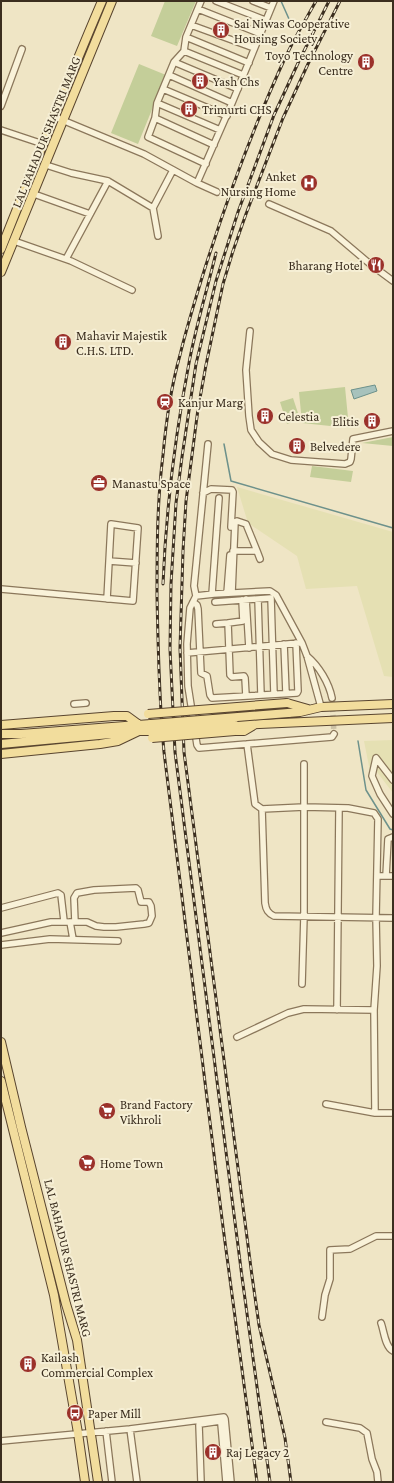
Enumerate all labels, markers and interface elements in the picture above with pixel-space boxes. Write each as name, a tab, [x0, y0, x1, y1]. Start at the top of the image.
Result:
place label: Sai Niwas Cooperative Housing Society	[234, 16, 350, 46]
building icon: Sai Niwas Cooperative Housing Society	[211, 20, 231, 40]
place label: Toyo Technology Centre	[265, 48, 354, 78]
building icon: Toyo Technology Centre	[356, 52, 376, 72]
street label: LAL BAHADUR SHASTRI MARG	[9, 54, 83, 210]
building icon: Yash Chs	[190, 71, 210, 91]
place label: Yash Chs	[213, 74, 259, 89]
building icon: Trimurti CHS	[179, 99, 199, 119]
place label: Trimurti CHS	[202, 102, 271, 117]
place label: Anket Nursing Home	[221, 169, 297, 199]
hospital icon: Anket Nursing Home	[299, 173, 319, 193]
restaurant icon: Bharang Hotel	[366, 255, 386, 275]
place label: Bharang Hotel	[288, 258, 364, 273]
place label: Mahavir Majestik C.H.S. LTD.	[76, 328, 168, 358]
building icon: Mahavir Majestik C.H.S. LTD.	[53, 332, 73, 352]
station icon: Kanjur Marg	[155, 392, 175, 412]
place label: Kanjur Marg	[178, 395, 244, 411]
building icon: Celestia	[255, 406, 275, 426]
place label: Celestia	[278, 409, 319, 424]
building icon: Elitis	[362, 411, 382, 431]
place label: Elitis	[332, 414, 359, 429]
building icon: Belvedere	[287, 436, 307, 456]
place label: Belvedere	[310, 439, 361, 454]
office icon: Manastu Space	[89, 473, 109, 493]
place label: Manastu Space	[112, 476, 191, 491]
place label: Brand Factory Vikhroli	[120, 1097, 194, 1127]
supermarket icon: Brand Factory Vikhroli	[97, 1101, 117, 1121]
supermarket icon: Home Town	[77, 1153, 97, 1173]
place label: Home Town	[100, 1156, 163, 1171]
street label: LAL BAHADUR SHASTRI MARG	[41, 1178, 95, 1338]
place label: Kailash Commercial Complex	[41, 1350, 153, 1380]
building icon: Kailash Commercial Complex	[18, 1354, 38, 1374]
bus stop icon: Paper Mill	[65, 1403, 85, 1423]
place label: Paper Mill	[88, 1406, 142, 1421]
building icon: Raj Legacy 2	[203, 1442, 223, 1462]
place label: Raj Legacy 2	[226, 1445, 289, 1461]

